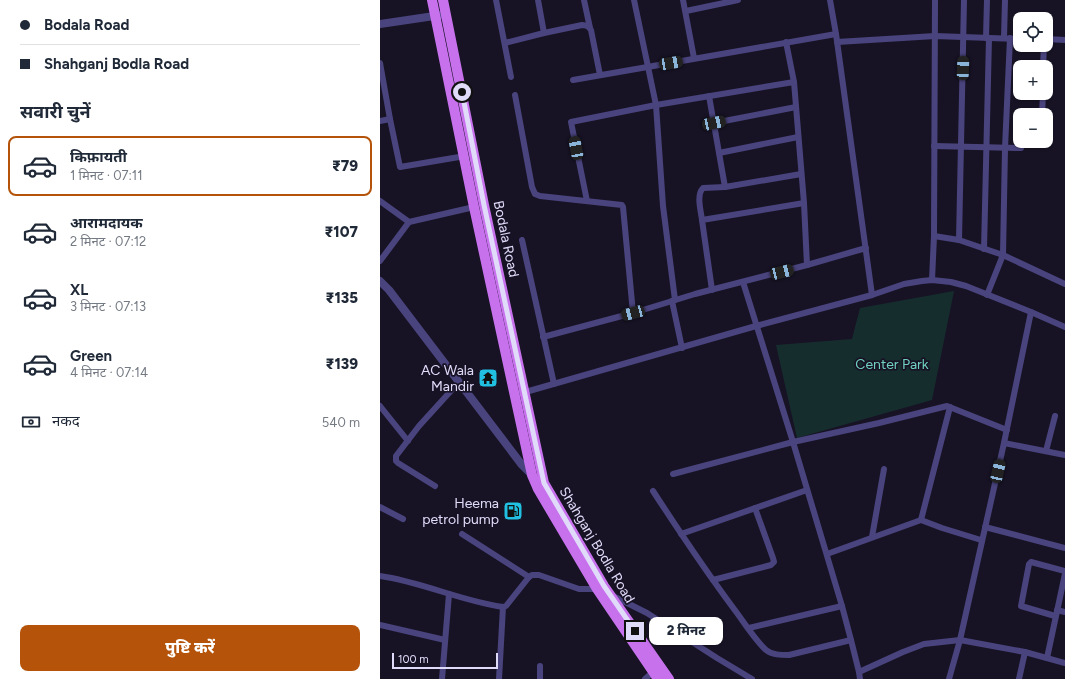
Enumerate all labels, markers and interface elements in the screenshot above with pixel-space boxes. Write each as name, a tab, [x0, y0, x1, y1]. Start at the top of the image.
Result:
map controls	[1013, 12, 1053, 148]
button: locate	[1013, 12, 1053, 52]
text: Bodala Road	[44, 16, 129, 34]
text: Shahganj Bodla Road	[44, 55, 189, 73]
car	[658, 55, 684, 71]
car	[957, 56, 969, 80]
button: +	[1013, 60, 1053, 100]
route start	[453, 83, 471, 101]
text: सवारी चुनें	[20, 101, 91, 123]
button: −	[1013, 108, 1053, 148]
car	[701, 115, 727, 131]
car	[568, 135, 584, 161]
icon: car	[22, 148, 58, 184]
text: किफ़ायती	[70, 148, 127, 166]
text: ₹79	[332, 157, 358, 175]
text: 1 मिनट · 07:11	[70, 168, 143, 183]
street label: Bodala Road	[490, 199, 522, 279]
icon: car	[22, 214, 58, 250]
text: आरामदायक	[70, 214, 143, 232]
text: ₹107	[325, 223, 358, 241]
text: 2 मिनट · 07:12	[70, 234, 146, 249]
car	[769, 263, 795, 281]
icon: car	[22, 280, 58, 316]
text: XL	[70, 281, 88, 299]
text: ₹135	[326, 289, 358, 307]
text: 3 मिनट · 07:13	[70, 299, 146, 314]
car	[620, 304, 646, 322]
icon: car	[22, 346, 58, 382]
text: Green	[70, 347, 112, 365]
text: ₹139	[326, 355, 358, 373]
park label: Center Park	[855, 356, 929, 373]
place label: AC Wala Mandir	[421, 362, 474, 395]
text: 4 मिनट · 07:14	[70, 365, 148, 380]
temple icon: AC Wala Mandir	[477, 367, 499, 389]
icon: cash	[20, 411, 42, 433]
text: नकद	[52, 412, 80, 430]
text: 540 m	[322, 415, 360, 430]
car	[989, 458, 1007, 484]
street label: Shahganj Bodla Road	[556, 484, 638, 606]
place label: Heema petrol pump	[422, 495, 499, 528]
fuel station icon: Heema petrol pump	[502, 500, 524, 522]
callout: 2 मिनट	[649, 617, 723, 645]
route end	[626, 622, 644, 640]
text: 2 मिनट	[667, 623, 705, 638]
button: पुष्टि करें	[20, 625, 360, 671]
scale bar	[392, 651, 498, 670]
text: 100 m	[398, 653, 429, 666]

